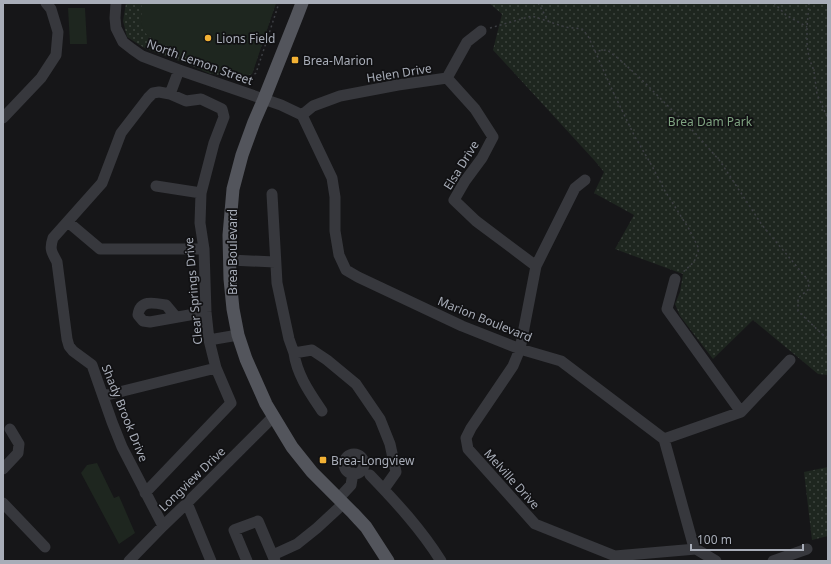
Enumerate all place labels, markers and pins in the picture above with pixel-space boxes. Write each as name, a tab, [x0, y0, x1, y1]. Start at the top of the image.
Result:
place label: Lions Field	[216, 30, 276, 47]
marker: Lions Field	[203, 33, 213, 43]
place label: Brea-Marion	[303, 52, 373, 69]
marker: Brea-Marion	[290, 55, 300, 65]
place label: Brea-Longview	[331, 452, 415, 469]
marker: Brea-Longview	[318, 455, 328, 465]

